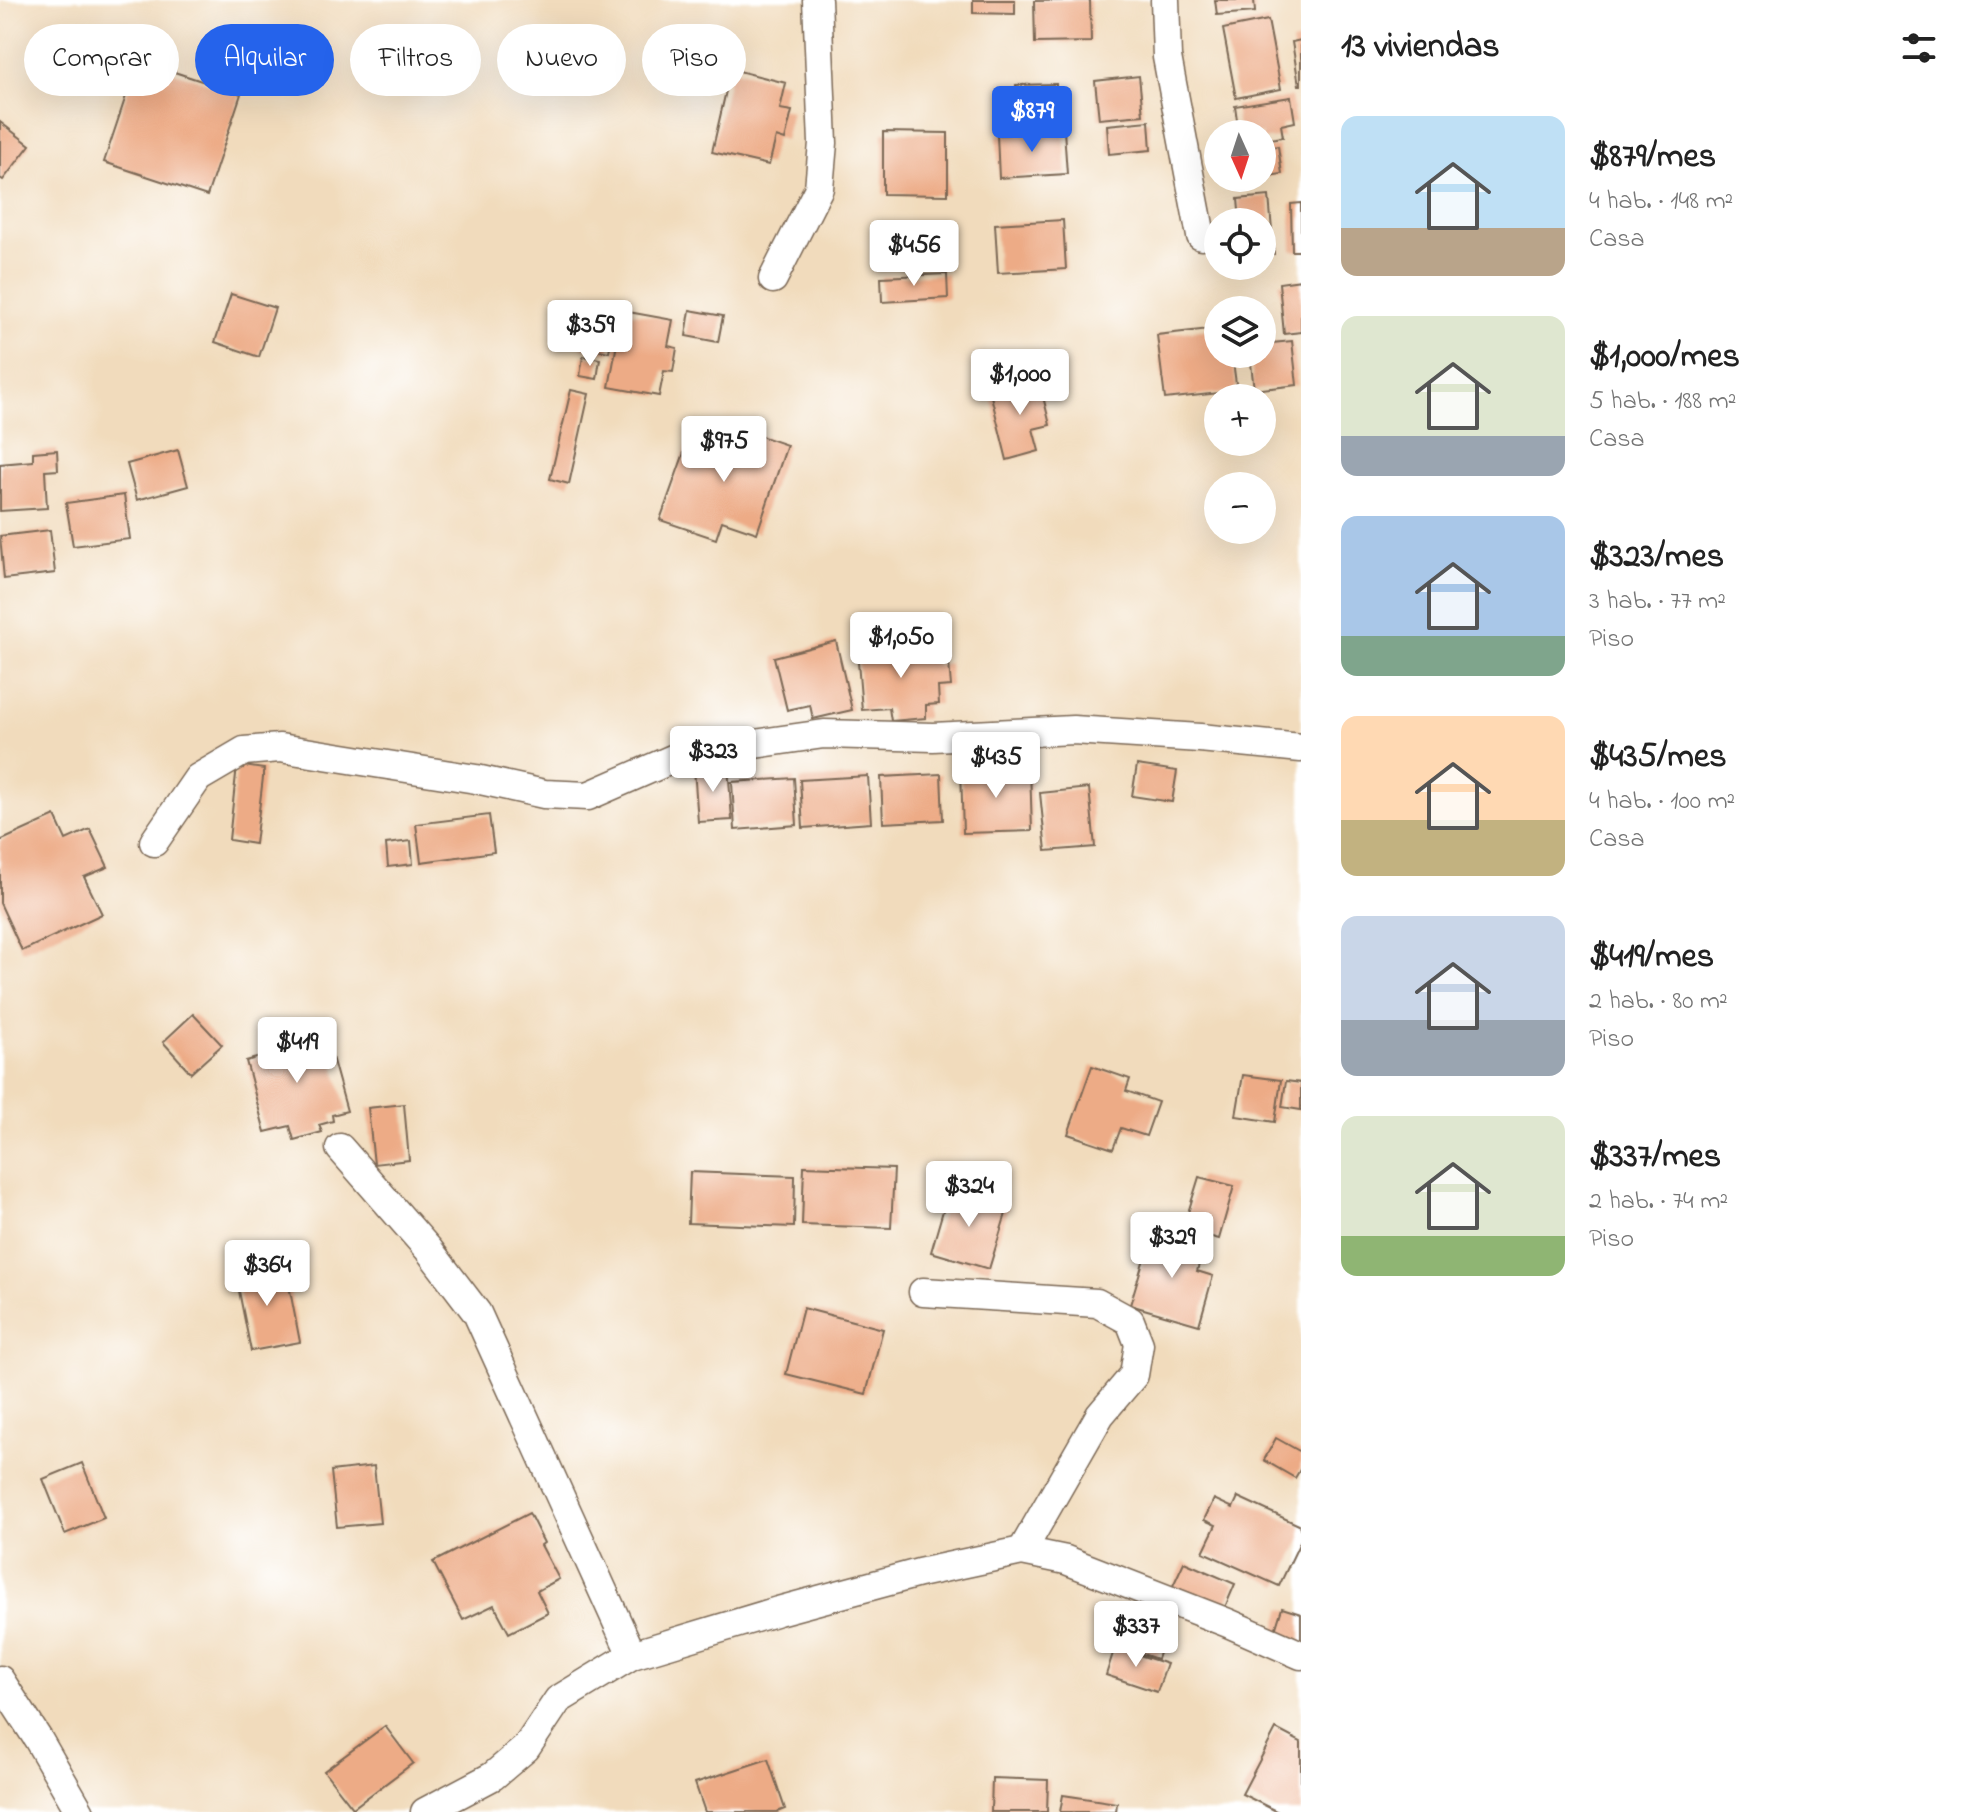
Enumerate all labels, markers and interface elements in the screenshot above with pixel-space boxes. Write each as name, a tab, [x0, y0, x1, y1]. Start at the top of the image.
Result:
text: 13 viviendas	[1341, 23, 1500, 73]
chip: Comprar	[24, 24, 179, 96]
chip: Alquilar	[195, 24, 334, 96]
chip: Filtros	[350, 24, 481, 96]
chip: Nuevo	[497, 24, 626, 96]
chip: Piso	[642, 24, 746, 96]
icon: filters	[1897, 26, 1941, 70]
pin: $879	[985, 86, 1079, 154]
text: $879	[1010, 93, 1054, 131]
north arrow	[1204, 120, 1276, 192]
map controls	[1204, 120, 1276, 544]
text: $879/mes	[1589, 133, 1716, 183]
icon: home	[1405, 148, 1501, 244]
text: 4 hab. · 148 m²	[1589, 183, 1733, 221]
button: locate	[1204, 208, 1276, 280]
pin: $456	[867, 220, 961, 288]
text: Casa	[1589, 221, 1645, 259]
text: $456	[888, 227, 940, 265]
button: layers	[1204, 296, 1276, 368]
pin: $359	[543, 300, 637, 368]
text: $359	[565, 307, 615, 345]
text: $1,000/mes	[1589, 333, 1740, 383]
icon: home	[1405, 348, 1501, 444]
pin: $1,000	[955, 349, 1085, 417]
text: $1,000	[989, 356, 1051, 394]
text: 5 hab. · 188 m²	[1589, 383, 1737, 421]
button: +	[1204, 384, 1276, 456]
pin: $975	[677, 416, 771, 484]
text: Casa	[1589, 421, 1645, 459]
text: $975	[699, 423, 749, 461]
button: −	[1204, 472, 1276, 544]
text: $323/mes	[1589, 533, 1724, 583]
icon: home	[1405, 548, 1501, 644]
text: 3 hab. · 77 m²	[1589, 583, 1726, 621]
pin: $1,050	[836, 612, 966, 680]
text: $1,050	[868, 619, 934, 657]
text: Piso	[1589, 621, 1634, 659]
pin: $323	[666, 726, 760, 794]
pin: $435	[949, 732, 1043, 800]
text: $323	[688, 733, 738, 771]
text: $435/mes	[1589, 733, 1727, 783]
text: $435	[970, 739, 1022, 777]
icon: home	[1405, 748, 1501, 844]
text: 4 hab. · 100 m²	[1589, 783, 1735, 821]
text: Casa	[1589, 821, 1645, 859]
text: $419/mes	[1589, 933, 1714, 983]
icon: home	[1405, 948, 1501, 1044]
text: 2 hab. · 80 m²	[1589, 983, 1728, 1021]
pin: $419	[250, 1017, 344, 1085]
text: Piso	[1589, 1021, 1634, 1059]
text: $419	[276, 1024, 318, 1062]
text: $337/mes	[1589, 1133, 1721, 1183]
icon: home	[1405, 1148, 1501, 1244]
pin: $324	[922, 1161, 1016, 1229]
text: $324	[944, 1168, 994, 1206]
text: 2 hab. · 74 m²	[1589, 1183, 1728, 1221]
pin: $329	[1125, 1212, 1219, 1280]
text: $329	[1148, 1219, 1196, 1257]
text: Piso	[1589, 1221, 1634, 1259]
pin: $364	[220, 1240, 314, 1308]
text: $364	[243, 1247, 291, 1285]
pin: $337	[1089, 1601, 1183, 1669]
text: $337	[1112, 1608, 1160, 1646]

